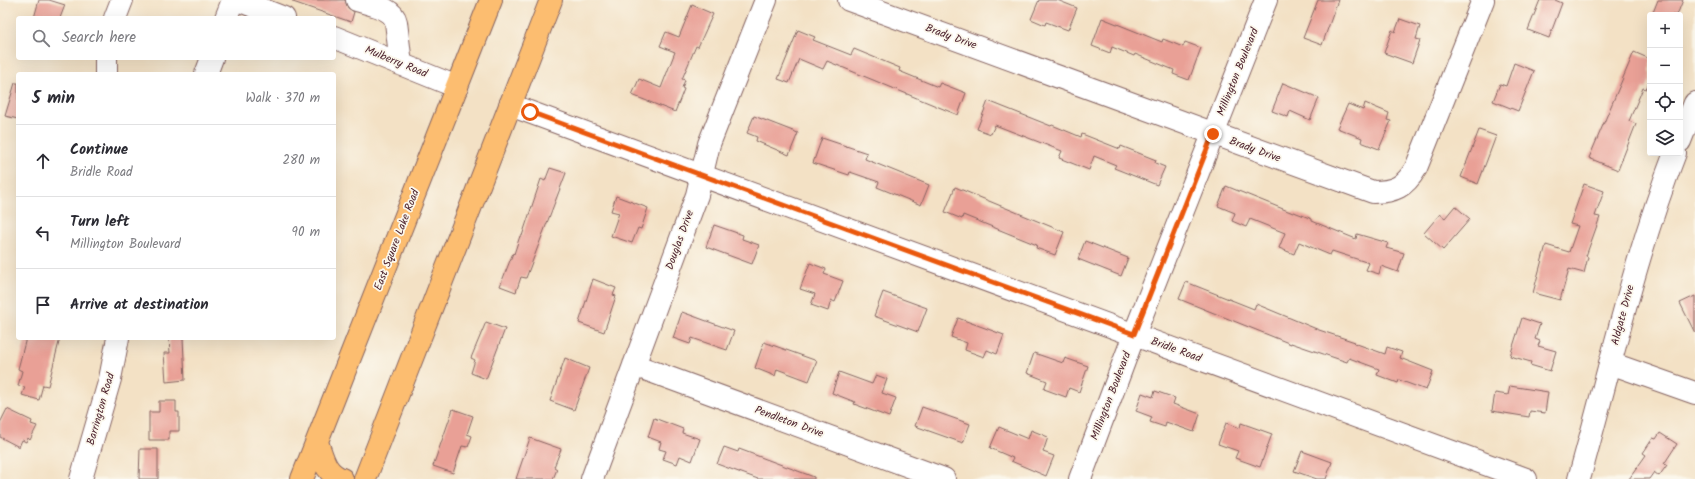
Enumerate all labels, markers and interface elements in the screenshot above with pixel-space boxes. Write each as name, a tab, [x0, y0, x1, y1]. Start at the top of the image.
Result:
map controls	[1647, 12, 1683, 156]
button: +	[1647, 12, 1683, 48]
search box	[16, 16, 336, 60]
street label: Brady Drive	[923, 19, 979, 55]
street label: Millington Boulevard	[1212, 25, 1264, 119]
text: Search here	[62, 26, 136, 50]
icon: search	[30, 27, 52, 49]
street label: Mulberry Road	[362, 41, 431, 83]
button: −	[1647, 48, 1683, 84]
button: locate	[1647, 84, 1683, 120]
text: 5 min	[32, 85, 75, 112]
text: Walk · 370 m	[245, 88, 320, 109]
route start	[521, 103, 539, 121]
button: layers	[1647, 120, 1683, 156]
route end	[1204, 125, 1222, 143]
street label: Brady Drive	[1227, 132, 1283, 168]
text: Continue	[70, 138, 128, 162]
icon: ahead	[32, 150, 54, 172]
text: 280 m	[283, 150, 320, 171]
text: Bridle Road	[70, 162, 132, 183]
street label: East Square Lake Road	[369, 186, 425, 293]
street label: Douglas Drive	[661, 208, 699, 272]
text: Turn left	[70, 210, 130, 234]
icon: left	[32, 222, 54, 244]
text: 90 m	[292, 222, 320, 243]
text: Millington Boulevard	[70, 234, 181, 255]
street label: Aldgate Drive	[1606, 283, 1640, 347]
text: Arrive at destination	[70, 293, 209, 317]
icon: arrive	[32, 294, 54, 316]
street label: Bridle Road	[1148, 333, 1204, 368]
street label: Millington Boulevard	[1086, 349, 1136, 443]
street label: Barrington Road	[82, 370, 120, 447]
street label: Pendleton Drive	[752, 401, 826, 443]

